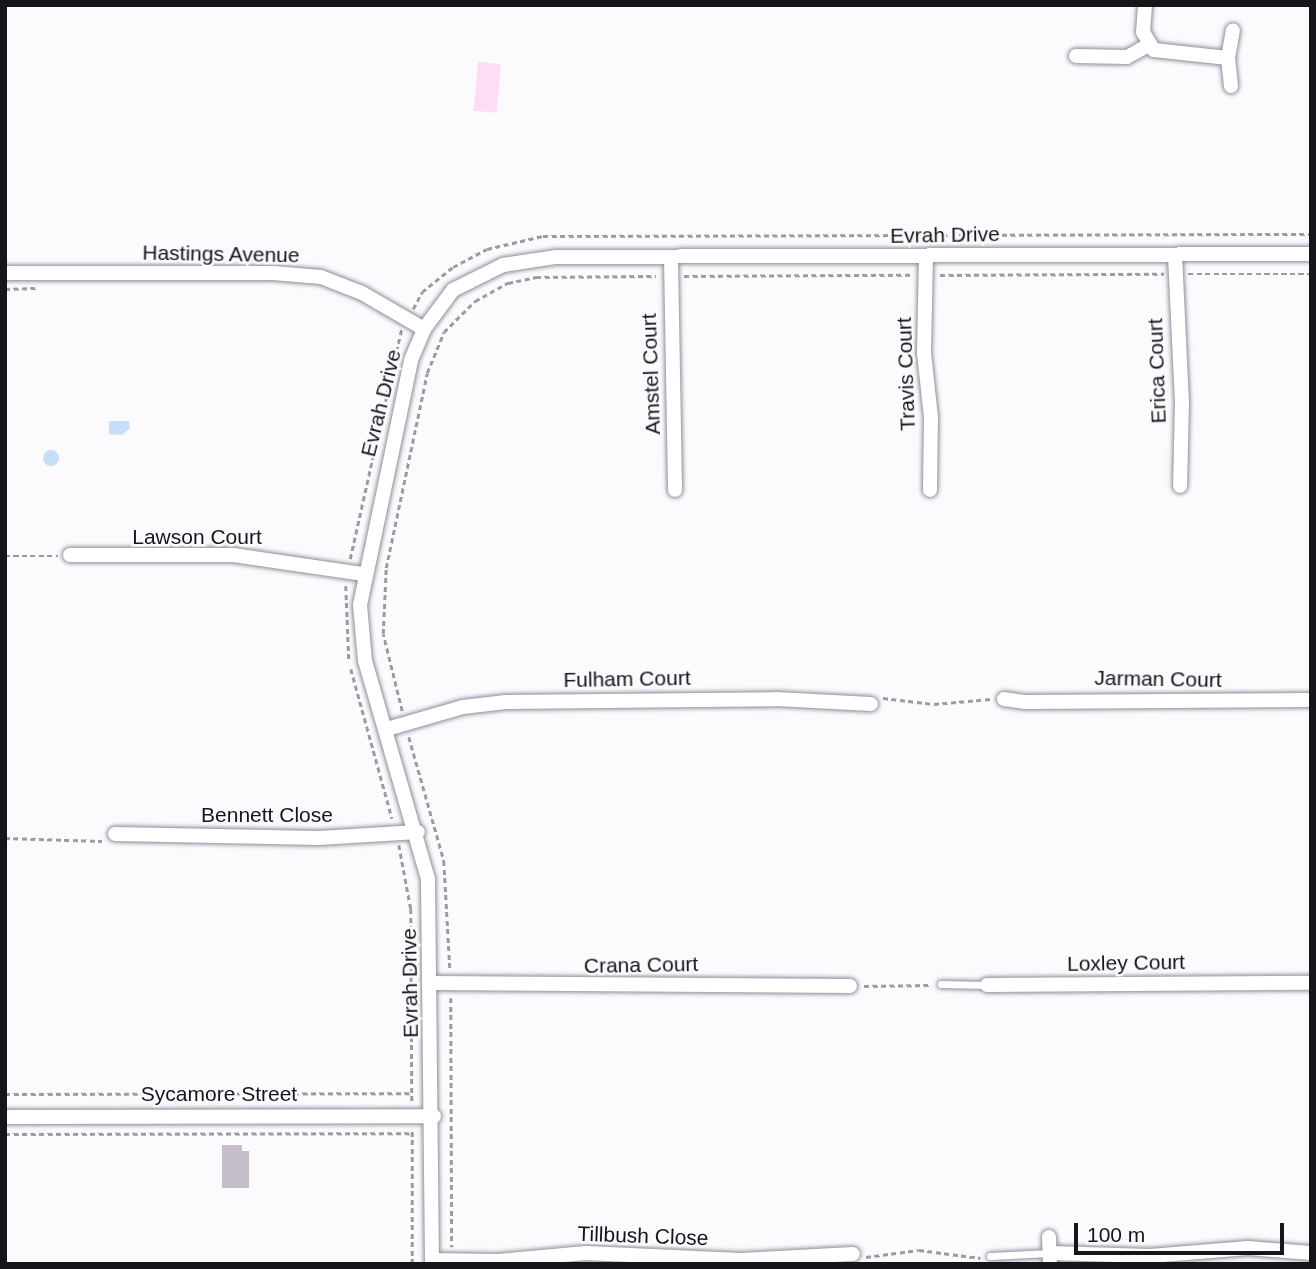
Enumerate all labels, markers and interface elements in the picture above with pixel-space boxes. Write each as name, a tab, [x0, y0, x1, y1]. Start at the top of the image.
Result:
street label: Evrah Drive	[890, 221, 1000, 249]
street label: Hastings Avenue	[142, 240, 300, 268]
street label: Amstel Court	[636, 313, 666, 435]
street label: Travis Court	[891, 317, 921, 431]
street label: Erica Court	[1143, 318, 1171, 424]
street label: Evrah Drive	[356, 347, 406, 459]
street label: Lawson Court	[132, 524, 262, 550]
street label: Fulham Court	[563, 665, 691, 693]
street label: Jarman Court	[1094, 665, 1222, 693]
street label: Bennett Close	[201, 802, 333, 828]
street label: Evrah Drive	[396, 928, 424, 1038]
street label: Loxley Court	[1067, 949, 1185, 977]
street label: Crana Court	[584, 951, 698, 979]
street label: Sycamore Street	[141, 1081, 297, 1107]
scale bar	[1078, 1210, 1288, 1254]
street label: Tillbush Close	[577, 1221, 709, 1251]
text: 100 m	[1087, 1223, 1145, 1246]

